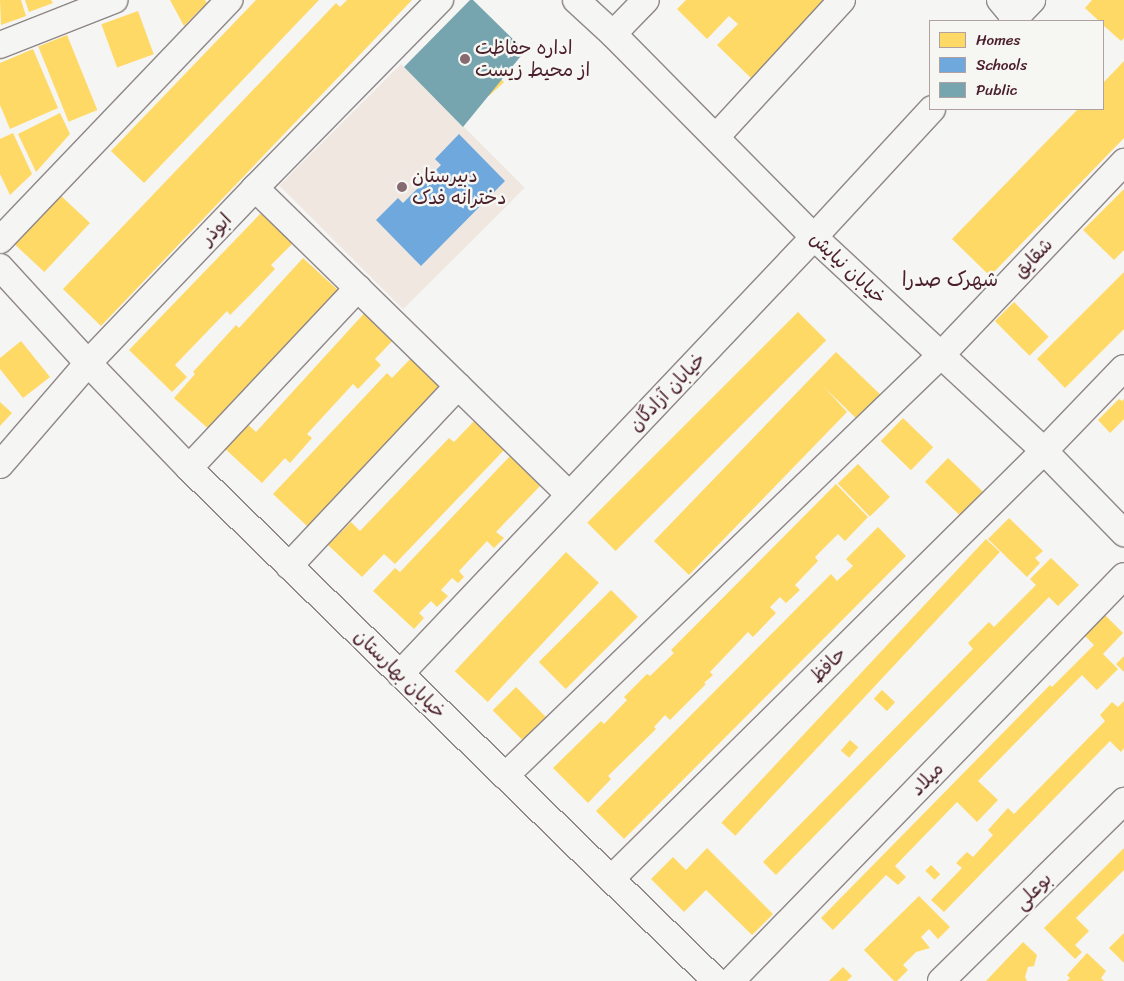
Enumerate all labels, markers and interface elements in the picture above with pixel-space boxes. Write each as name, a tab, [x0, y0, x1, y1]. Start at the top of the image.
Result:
legend	[929, 20, 1104, 110]
text: Homes	[976, 27, 1020, 53]
place label: اداره حفاظت از محیط زیست	[475, 37, 590, 81]
text: Schools	[976, 52, 1027, 78]
marker: اداره حفاظت از محیط زیست	[459, 53, 471, 65]
text: Public	[976, 77, 1017, 103]
place label: دبیرستان دخترانه فدک	[412, 165, 506, 209]
marker: دبیرستان دخترانه فدک	[396, 181, 408, 193]
street label: ابوذر	[196, 208, 236, 250]
street label: خیابان نیایش	[805, 227, 891, 309]
street label: شقایق	[1009, 233, 1057, 283]
district label: شهرک صدرا	[902, 267, 998, 291]
street label: خیابان آزادگان	[624, 348, 710, 436]
street label: خیابان بهارستان	[349, 625, 451, 723]
street label: حافظ	[805, 642, 851, 688]
street label: میلاد	[906, 757, 948, 801]
street label: بوعلی	[1010, 868, 1056, 914]

